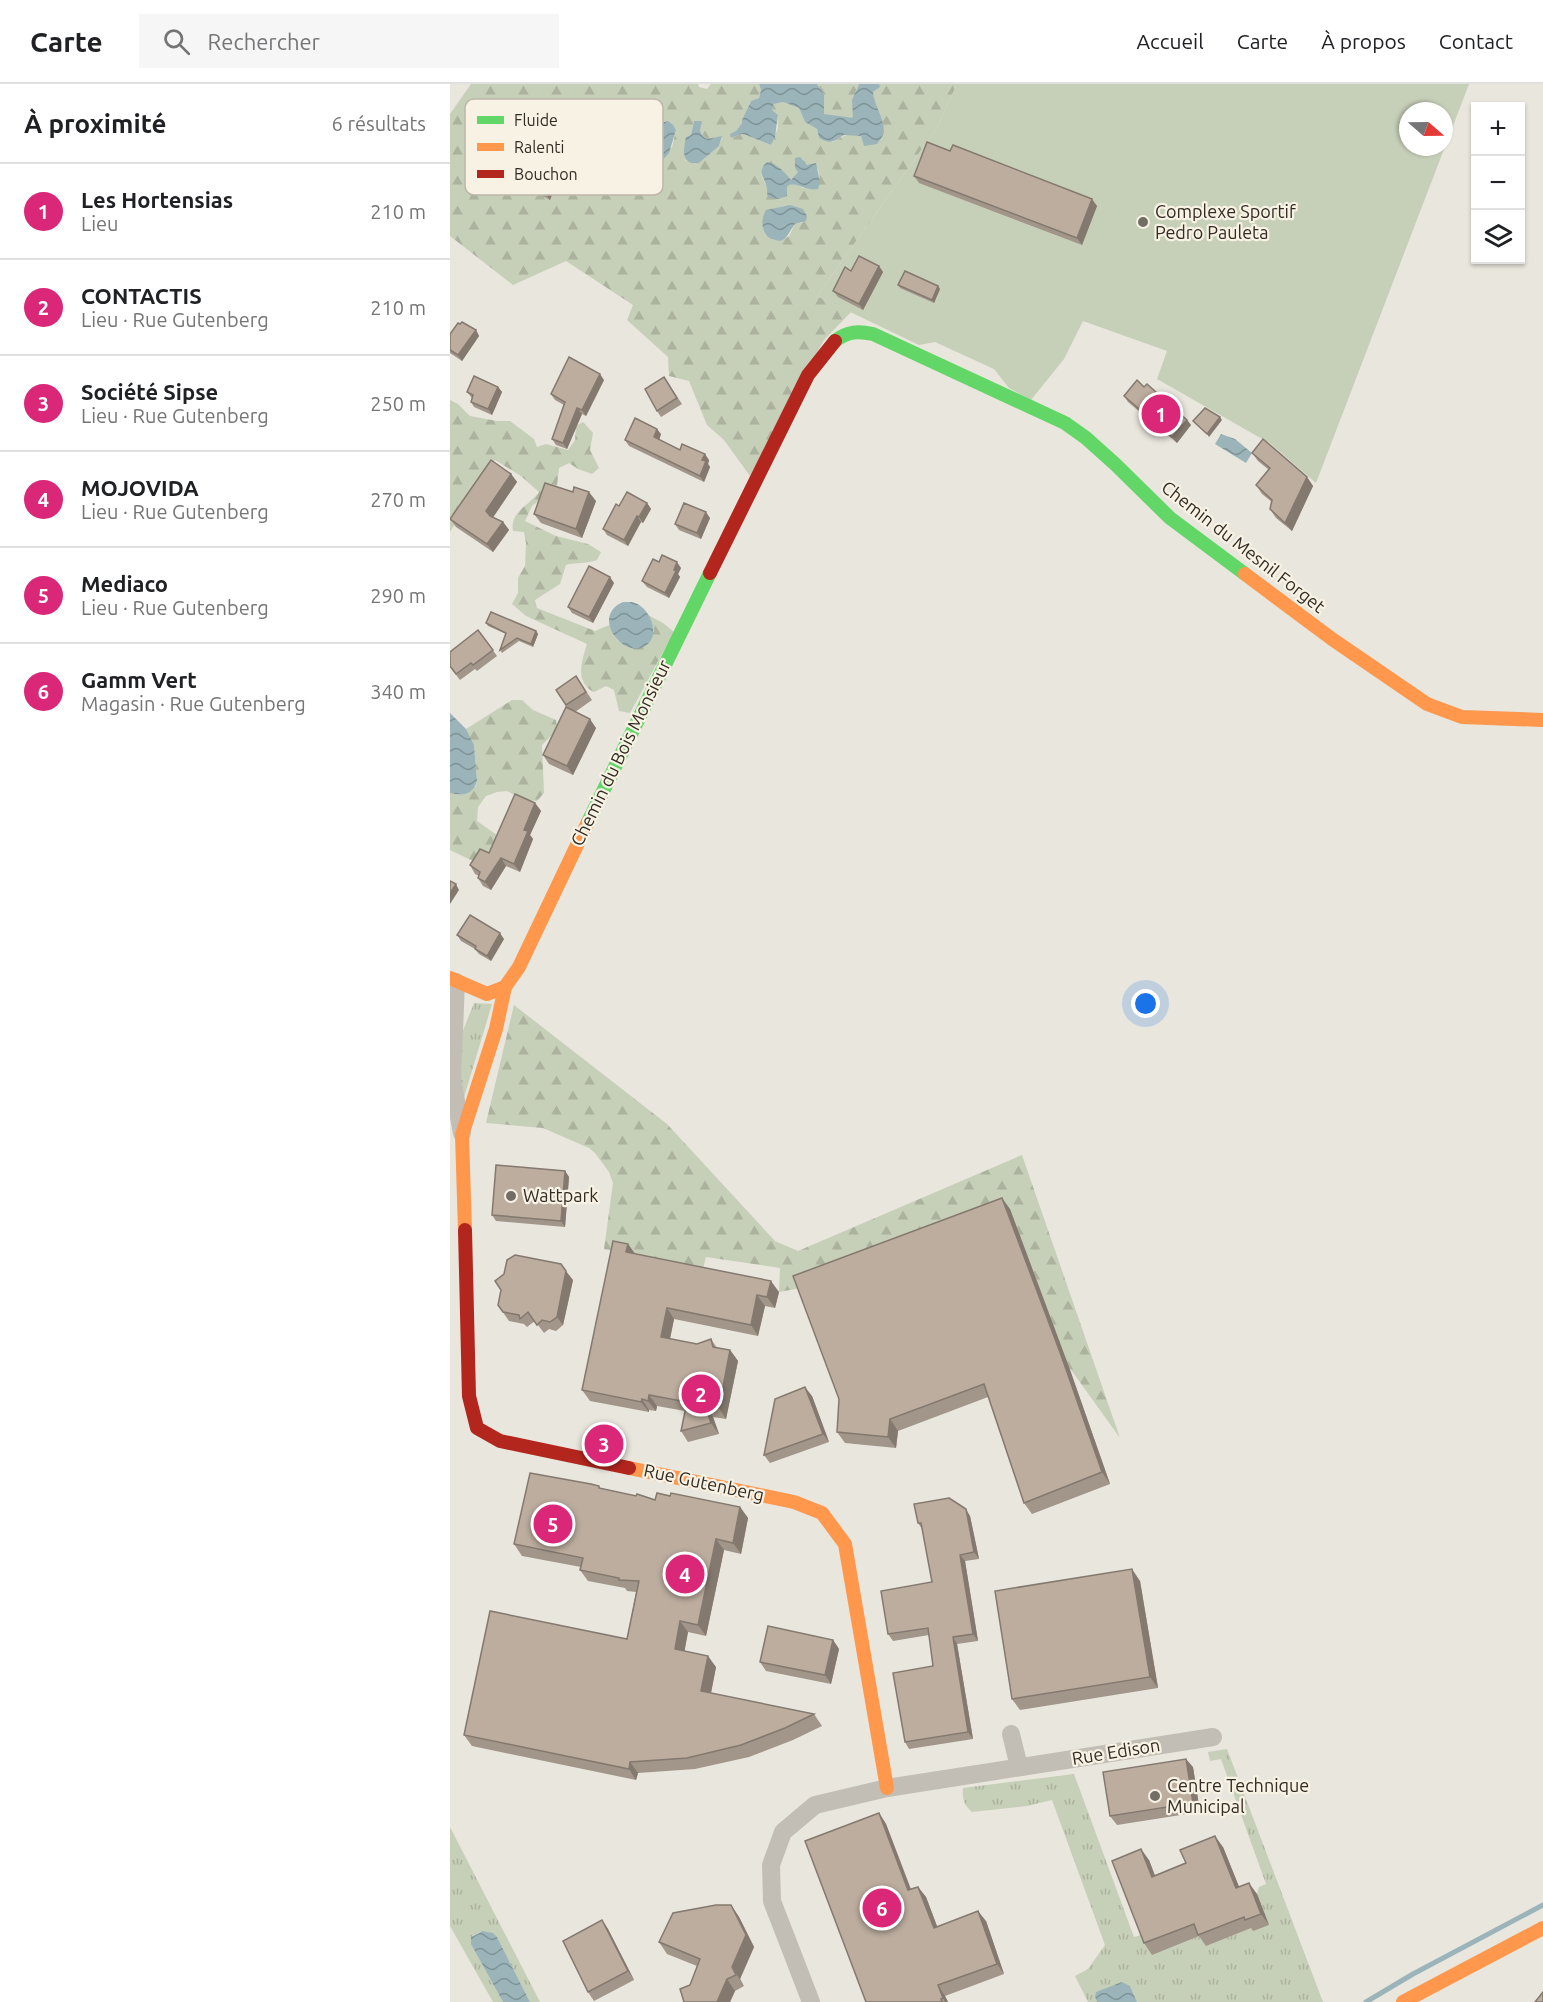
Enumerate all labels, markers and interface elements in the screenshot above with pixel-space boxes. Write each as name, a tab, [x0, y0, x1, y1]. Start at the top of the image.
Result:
search box	[139, 14, 559, 68]
icon: search	[160, 25, 193, 58]
text: Carte	[30, 26, 103, 57]
text: Rechercher	[208, 29, 320, 54]
text: Accueil	[1136, 29, 1204, 53]
text: Carte	[1237, 29, 1288, 53]
text: À propos	[1321, 29, 1406, 53]
text: Contact	[1439, 29, 1513, 53]
legend	[465, 99, 663, 195]
north arrow	[1399, 102, 1453, 156]
map controls	[1471, 102, 1525, 264]
button: +	[1471, 102, 1525, 156]
text: À proximité	[24, 109, 166, 138]
text: Fluide	[514, 111, 558, 129]
text: 6 résultats	[332, 112, 426, 135]
text: Ralenti	[514, 138, 565, 156]
button: −	[1471, 156, 1525, 210]
text: Bouchon	[514, 165, 578, 183]
text: Les Hortensias	[81, 187, 233, 212]
text: 1	[38, 200, 49, 223]
text: 210 m	[370, 200, 426, 223]
place label: Complexe Sportif Pedro Pauleta	[1155, 201, 1296, 242]
button: layers	[1471, 210, 1525, 264]
text: Lieu	[81, 212, 119, 235]
marker: Complexe Sportif Pedro Pauleta	[1136, 215, 1150, 229]
text: CONTACTIS	[81, 283, 202, 308]
text: 2	[38, 296, 49, 319]
text: 210 m	[370, 296, 426, 319]
text: Lieu · Rue Gutenberg	[81, 308, 269, 331]
text: Société Sipse	[81, 379, 218, 404]
text: 3	[38, 392, 49, 415]
text: 250 m	[370, 392, 426, 415]
pin: 1	[1142, 392, 1180, 436]
text: Lieu · Rue Gutenberg	[81, 404, 269, 427]
text: MOJOVIDA	[81, 475, 199, 500]
street label: Chemin du Mesnil Forget	[1158, 476, 1329, 616]
text: 4	[38, 488, 49, 511]
text: 270 m	[370, 488, 426, 511]
text: Lieu · Rue Gutenberg	[81, 500, 269, 523]
text: Mediaco	[81, 571, 168, 596]
text: 5	[38, 584, 49, 607]
text: 290 m	[370, 584, 426, 607]
text: Lieu · Rue Gutenberg	[81, 596, 269, 619]
street label: Chemin du Bois Monsieur	[566, 656, 674, 849]
text: Gamm Vert	[81, 667, 197, 692]
text: 6	[38, 680, 49, 703]
text: 340 m	[370, 680, 426, 703]
text: Magasin · Rue Gutenberg	[81, 692, 306, 715]
your location	[1131, 989, 1160, 1018]
place label: Wattpark	[523, 1185, 598, 1205]
marker: Wattpark	[504, 1189, 518, 1203]
pin: 2	[682, 1372, 720, 1416]
pin: 3	[584, 1422, 624, 1466]
street label: Rue Gutenberg	[642, 1459, 766, 1505]
pin: 5	[534, 1502, 572, 1546]
pin: 4	[666, 1552, 704, 1596]
street label: Rue Edison	[1070, 1734, 1161, 1768]
place label: Centre Technique Municipal	[1167, 1775, 1309, 1816]
marker: Centre Technique Municipal	[1148, 1789, 1162, 1803]
pin: 6	[862, 1886, 902, 1930]

